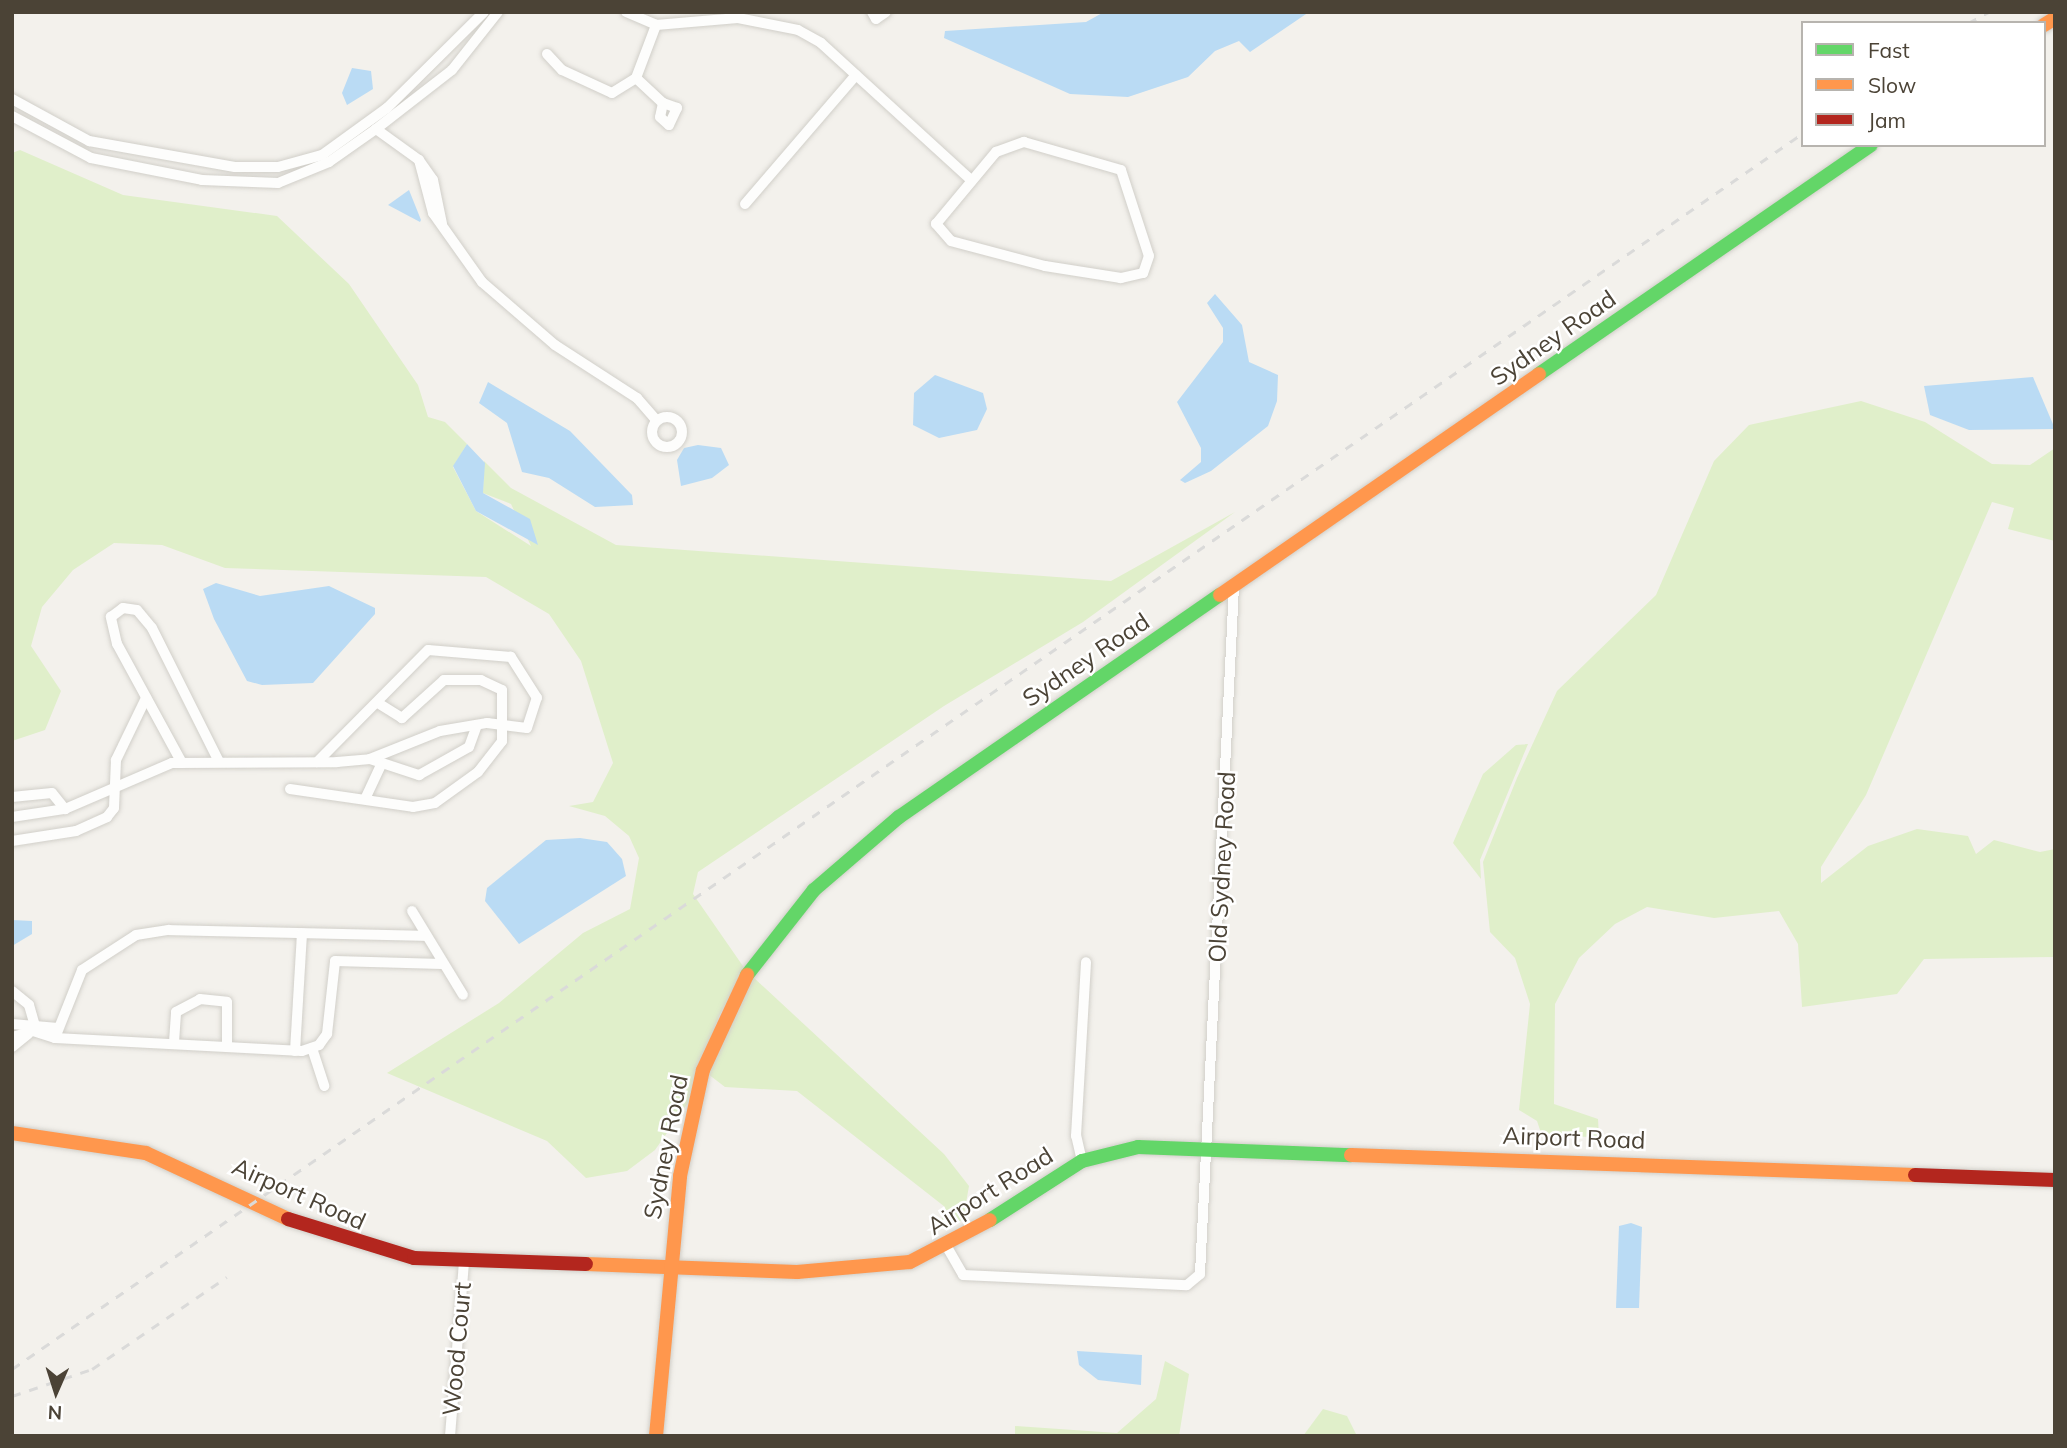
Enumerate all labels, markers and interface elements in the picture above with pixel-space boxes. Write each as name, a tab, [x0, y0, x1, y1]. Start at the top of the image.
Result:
legend	[1801, 21, 2046, 147]
text: Fast	[1868, 37, 1910, 63]
text: Slow	[1868, 72, 1916, 98]
text: Jam	[1868, 107, 1906, 133]
street label: Sydney Road	[1485, 284, 1621, 392]
street label: Sydney Road	[1017, 607, 1155, 713]
street label: Old Sydney Road	[1203, 771, 1241, 963]
street label: Sydney Road	[638, 1072, 694, 1222]
street label: Airport Road	[1502, 1121, 1646, 1155]
street label: Airport Road	[922, 1141, 1058, 1241]
street label: Airport Road	[228, 1152, 370, 1236]
street label: Wood Court	[437, 1281, 477, 1417]
north arrow	[21, 1357, 91, 1427]
text: N	[47, 1401, 63, 1425]

